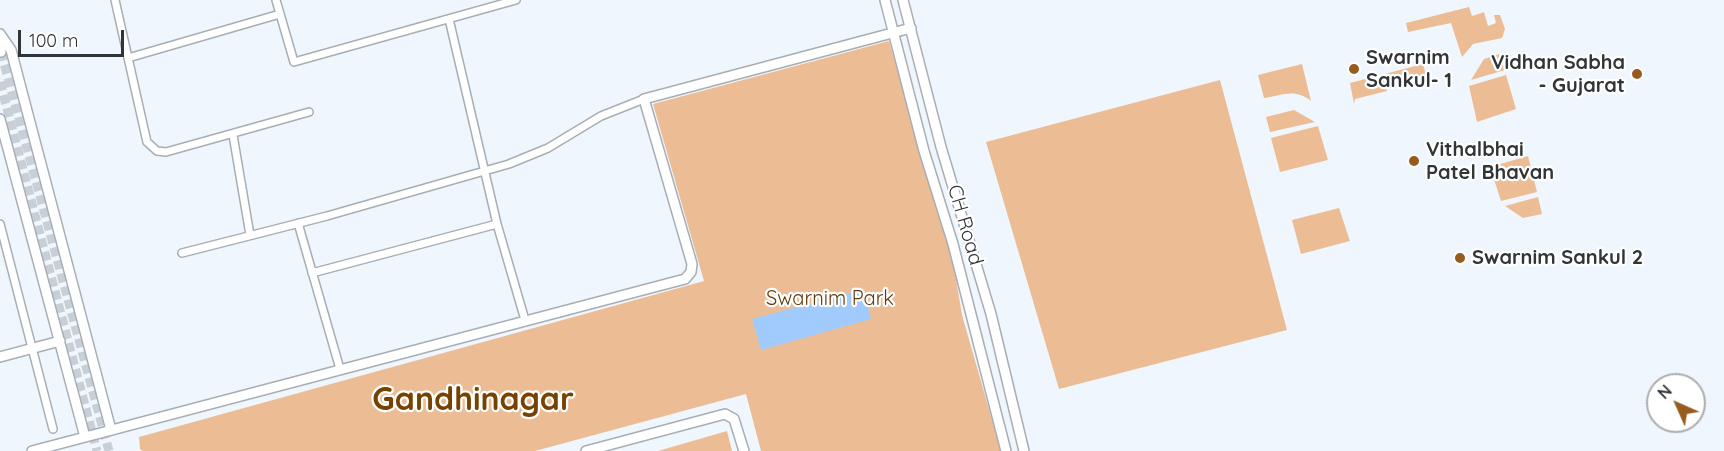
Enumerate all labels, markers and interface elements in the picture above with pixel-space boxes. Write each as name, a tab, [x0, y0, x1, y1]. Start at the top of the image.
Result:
scale bar	[21, 18, 128, 56]
text: 100 m	[29, 29, 78, 52]
place label: Swarnim Sankul- 1	[1366, 46, 1452, 93]
place label: Vidhan Sabha - Gujarat	[1491, 51, 1625, 98]
marker: Swarnim Sankul- 1	[1347, 62, 1361, 76]
marker: Vidhan Sabha - Gujarat	[1630, 67, 1644, 81]
place label: Vithalbhai Patel Bhavan	[1426, 138, 1554, 185]
marker: Vithalbhai Patel Bhavan	[1407, 154, 1421, 168]
street label: CH Road	[942, 182, 988, 268]
place label: Swarnim Sankul 2	[1472, 246, 1643, 270]
marker: Swarnim Sankul 2	[1453, 251, 1467, 265]
park label: Swarnim Park	[766, 287, 894, 311]
north arrow	[1646, 373, 1706, 433]
text: N	[1653, 380, 1676, 403]
district label: Gandhinagar	[372, 381, 574, 419]

